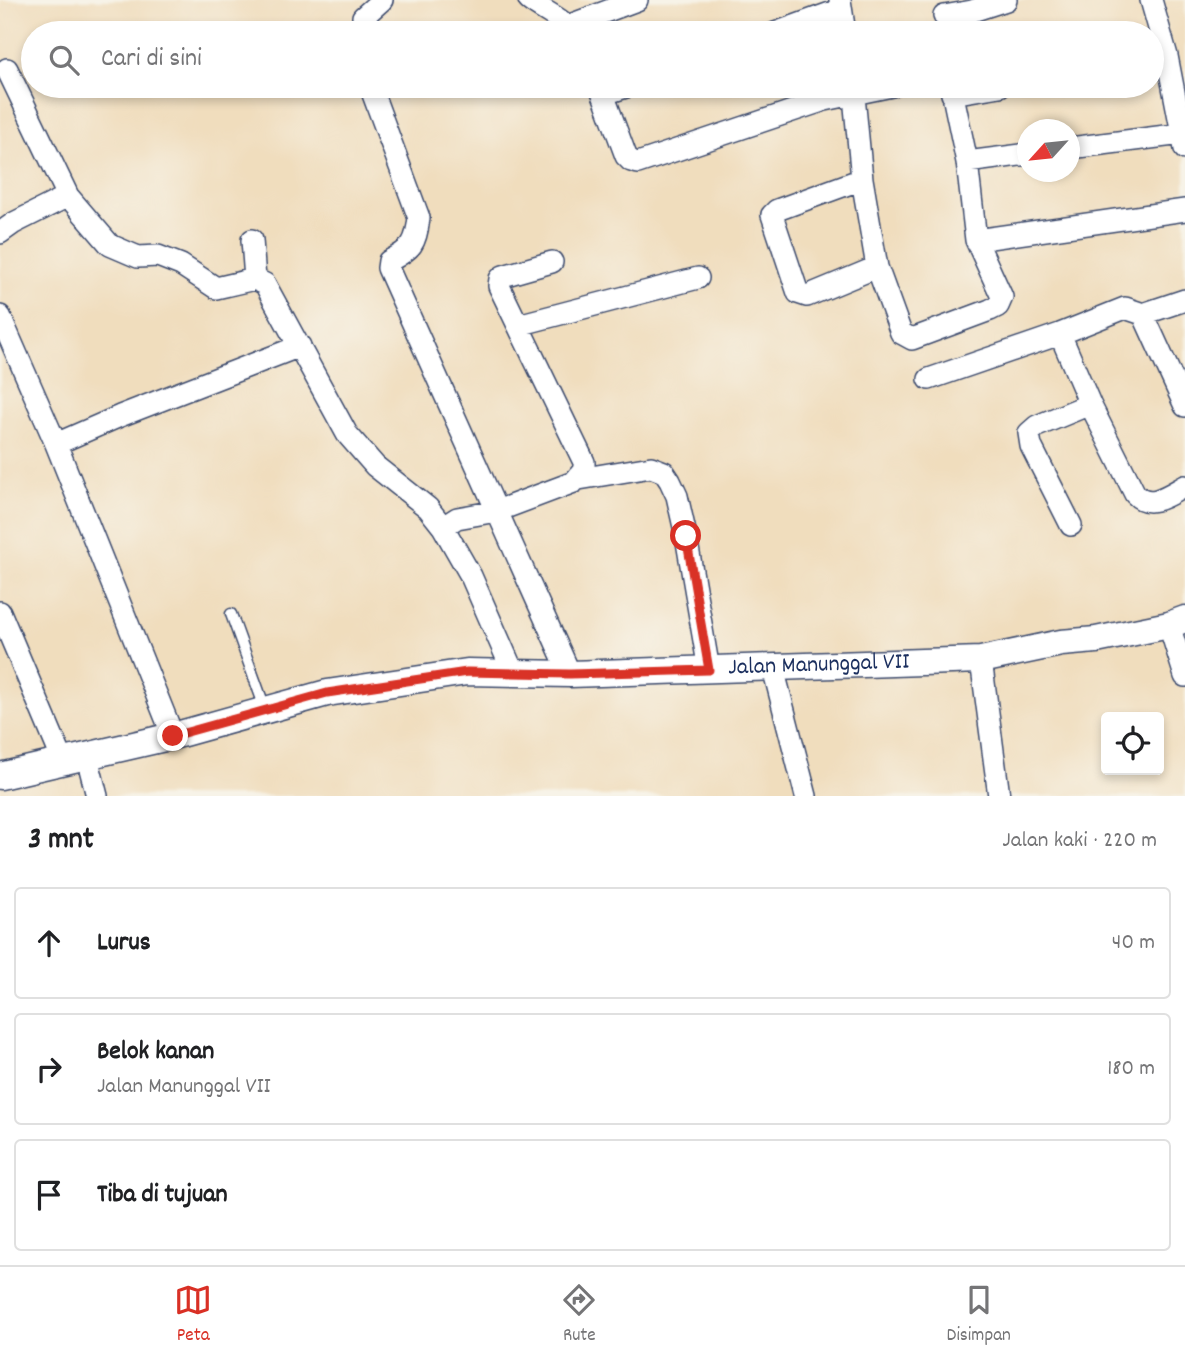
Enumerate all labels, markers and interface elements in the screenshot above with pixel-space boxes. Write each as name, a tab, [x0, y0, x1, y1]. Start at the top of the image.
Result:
search box	[21, 21, 1164, 98]
icon: search	[45, 41, 83, 79]
text: Cari di sini	[101, 41, 202, 78]
north arrow	[1017, 119, 1080, 182]
route start	[670, 520, 701, 551]
street label: Jalan Manunggal VII	[728, 645, 911, 686]
map controls	[1101, 712, 1164, 775]
button: locate	[1101, 712, 1164, 775]
route end	[157, 720, 188, 751]
text: 3 mnt	[28, 820, 94, 863]
text: Jalan kaki · 220 m	[1002, 825, 1157, 858]
icon: ahead	[30, 924, 68, 962]
text: Lurus	[97, 925, 151, 962]
text: 40 m	[1112, 927, 1155, 960]
text: Belok kanan	[97, 1034, 214, 1071]
icon: right	[30, 1050, 68, 1088]
text: 180 m	[1107, 1053, 1155, 1086]
text: Jalan Manunggal VII	[97, 1071, 271, 1104]
icon: arrive	[30, 1176, 68, 1214]
text: Tiba di tujuan	[97, 1177, 228, 1214]
tab: Peta	[174, 1281, 212, 1350]
tab: Rute	[560, 1281, 598, 1350]
tab: Disimpan	[947, 1281, 1011, 1350]

